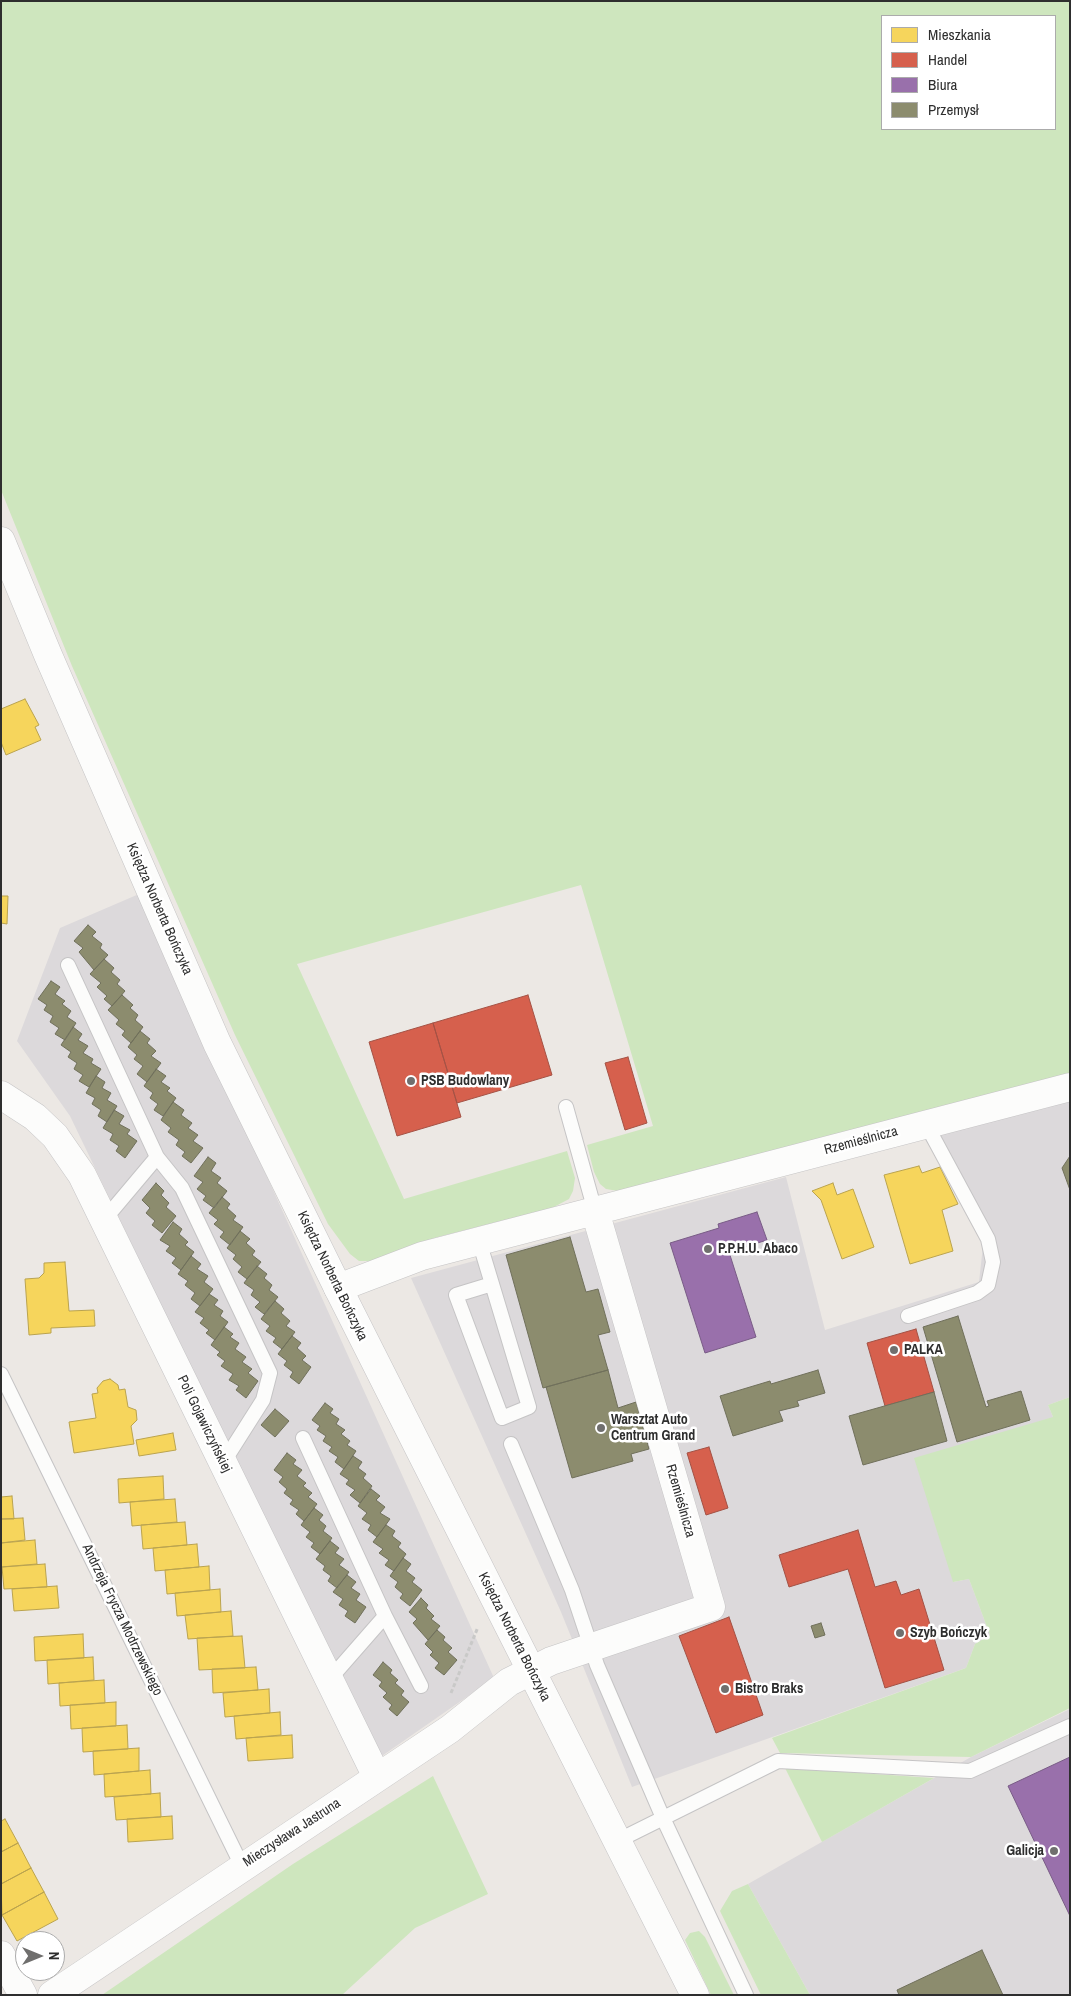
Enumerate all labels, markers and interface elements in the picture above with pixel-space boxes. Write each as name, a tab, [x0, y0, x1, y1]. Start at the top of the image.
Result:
legend	[881, 15, 1056, 130]
text: Mieszkania	[928, 24, 991, 45]
text: Handel	[928, 49, 967, 70]
text: Biura	[928, 74, 957, 95]
text: Przemysł	[928, 99, 979, 120]
street label: Księdza Norberta Bończyka	[122, 841, 196, 977]
place label: PSB Budowlany	[421, 1073, 509, 1089]
marker: PSB Budowlany	[405, 1075, 417, 1087]
street label: Rzemieślnicza	[822, 1123, 900, 1159]
street label: Księdza Norberta Bończyka	[293, 1208, 371, 1344]
place label: P.P.H.U. Abaco	[718, 1241, 798, 1257]
marker: P.P.H.U. Abaco	[702, 1243, 714, 1255]
place label: PALKA	[904, 1342, 943, 1358]
marker: PALKA	[888, 1344, 900, 1356]
street label: Poli Gojawiczyńskiej	[173, 1373, 235, 1475]
place label: Warsztat Auto Centrum Grand	[611, 1412, 695, 1444]
marker: Warsztat Auto Centrum Grand	[595, 1422, 607, 1434]
street label: Rzemieślnicza	[662, 1463, 698, 1539]
street label: Andrzeja Frycza Modrzewskiego	[78, 1541, 166, 1699]
street label: Księdza Norberta Bończyka	[474, 1570, 554, 1704]
place label: Szyb Bończyk	[910, 1625, 987, 1641]
marker: Szyb Bończyk	[894, 1627, 906, 1639]
place label: Bistro Braks	[735, 1681, 803, 1697]
marker: Bistro Braks	[719, 1683, 731, 1695]
street label: Mieczysława Jastruna	[240, 1795, 344, 1871]
place label: Galicja	[1006, 1843, 1044, 1859]
marker: Galicja	[1048, 1845, 1060, 1857]
north arrow	[15, 1931, 65, 1981]
text: N	[45, 1952, 63, 1960]

